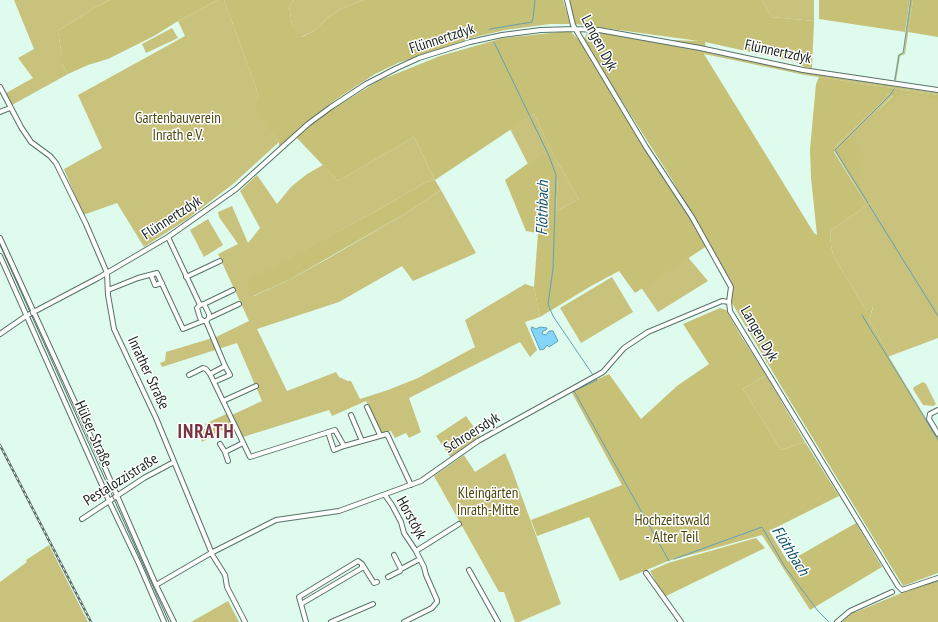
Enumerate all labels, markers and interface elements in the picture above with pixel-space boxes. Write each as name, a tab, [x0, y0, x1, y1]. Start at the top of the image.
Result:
street label: Langen Dyk	[577, 12, 621, 74]
street label: Flünnertzdyk	[407, 20, 477, 58]
street label: Flünnertzdyk	[743, 36, 813, 68]
park label: Gartenbauverein Inrath e.V.	[135, 110, 221, 145]
water label: Flöthbach	[533, 180, 553, 236]
street label: Flünnertzdyk	[139, 192, 205, 244]
street label: Langen Dyk	[736, 303, 782, 365]
street label: Inrather Straße	[123, 334, 173, 412]
street label: Hülser Straße	[70, 398, 116, 470]
street label: Schroersdyk	[441, 409, 503, 457]
district label: INRATH	[177, 422, 235, 444]
street label: Pestalozzistraße	[80, 450, 162, 510]
park label: Kleingärten Inrath-Mitte	[457, 485, 519, 520]
street label: Horstdyk	[392, 494, 430, 542]
park label: Hochzeitswald - Alter Teil	[634, 512, 710, 547]
water label: Flöthbach	[767, 523, 813, 579]

